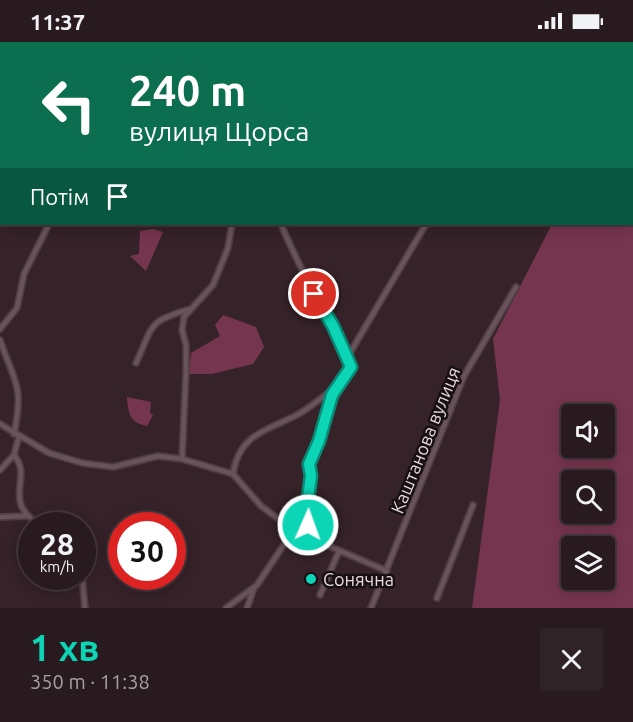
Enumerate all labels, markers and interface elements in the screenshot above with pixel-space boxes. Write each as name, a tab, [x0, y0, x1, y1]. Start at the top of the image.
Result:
text: 11:37	[30, 9, 85, 34]
icon: left	[30, 66, 108, 144]
text: 240 m	[129, 67, 246, 114]
text: вулиця Щорса	[129, 116, 309, 146]
icon: arrive	[101, 180, 134, 213]
text: Потім	[30, 184, 89, 209]
pin	[288, 268, 339, 319]
icon: arrive	[297, 277, 330, 310]
street label: Каштанова вулиця	[387, 364, 463, 516]
map controls	[561, 404, 615, 590]
button: sound	[561, 404, 615, 458]
button: search	[561, 470, 615, 524]
position arrow	[276, 493, 340, 557]
speed limit sign: 30	[108, 512, 186, 590]
text: 28	[40, 527, 74, 561]
button: layers	[561, 536, 615, 590]
text: km/h	[40, 558, 74, 575]
place label: Сонячна	[323, 569, 394, 589]
marker: Сонячна	[304, 572, 318, 586]
text: 1 хв	[30, 627, 99, 668]
button: close	[540, 628, 603, 691]
text: 350 m · 11:38	[30, 670, 150, 693]

